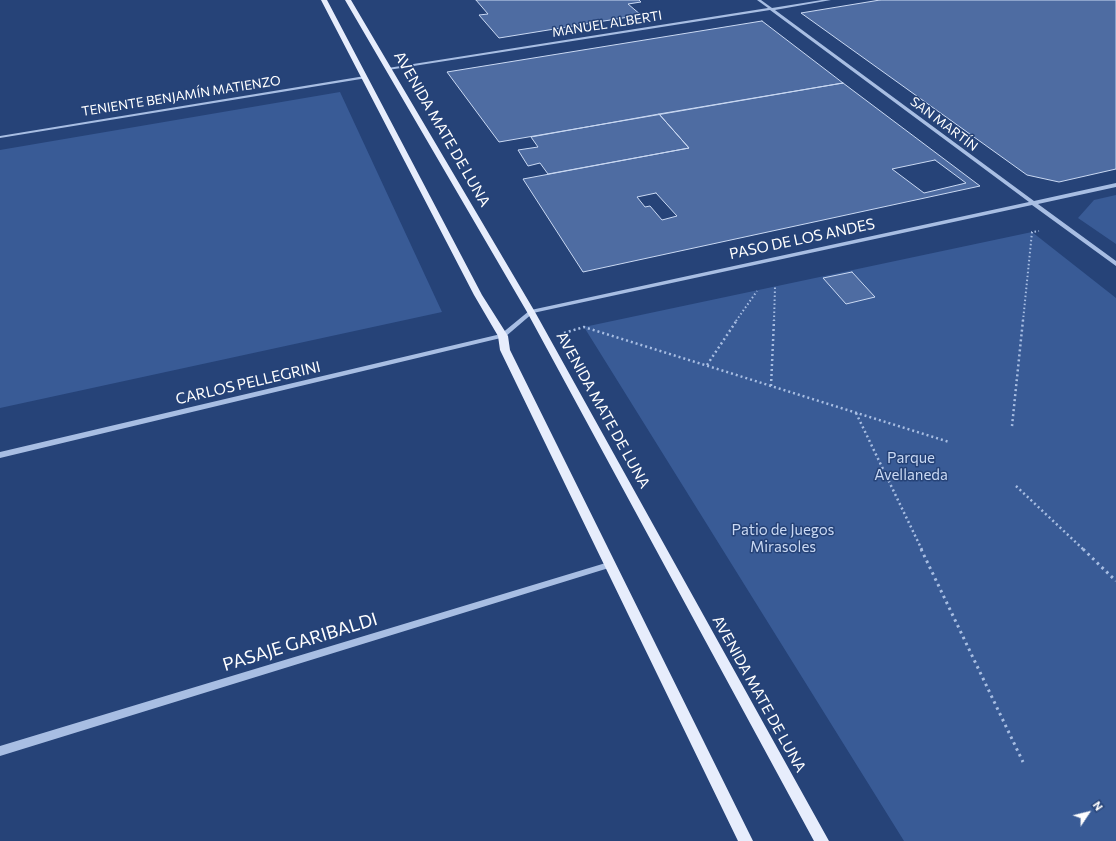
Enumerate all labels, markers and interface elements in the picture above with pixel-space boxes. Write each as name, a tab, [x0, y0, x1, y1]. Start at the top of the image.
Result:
street label: MANUEL ALBERTI	[551, 8, 663, 40]
street label: AVENIDA MATE DE LUNA	[390, 48, 494, 210]
street label: TENIENTE BENJAMÍN MATIENZO	[80, 73, 282, 119]
street label: SAN MARTÍN	[907, 94, 981, 154]
street label: PASO DE LOS ANDES	[728, 215, 876, 263]
street label: AVENIDA MATE DE LUNA	[552, 328, 654, 492]
street label: CARLOS PELLEGRINI	[174, 358, 322, 408]
park label: Parque Avellaneda	[874, 449, 948, 484]
park label: Patio de Juegos Mirasoles	[732, 521, 834, 556]
street label: PASAJE GARIBALDI	[220, 608, 380, 676]
street label: AVENIDA MATE DE LUNA	[708, 612, 810, 776]
north arrow	[1068, 793, 1108, 833]
text: N	[1091, 799, 1106, 813]

